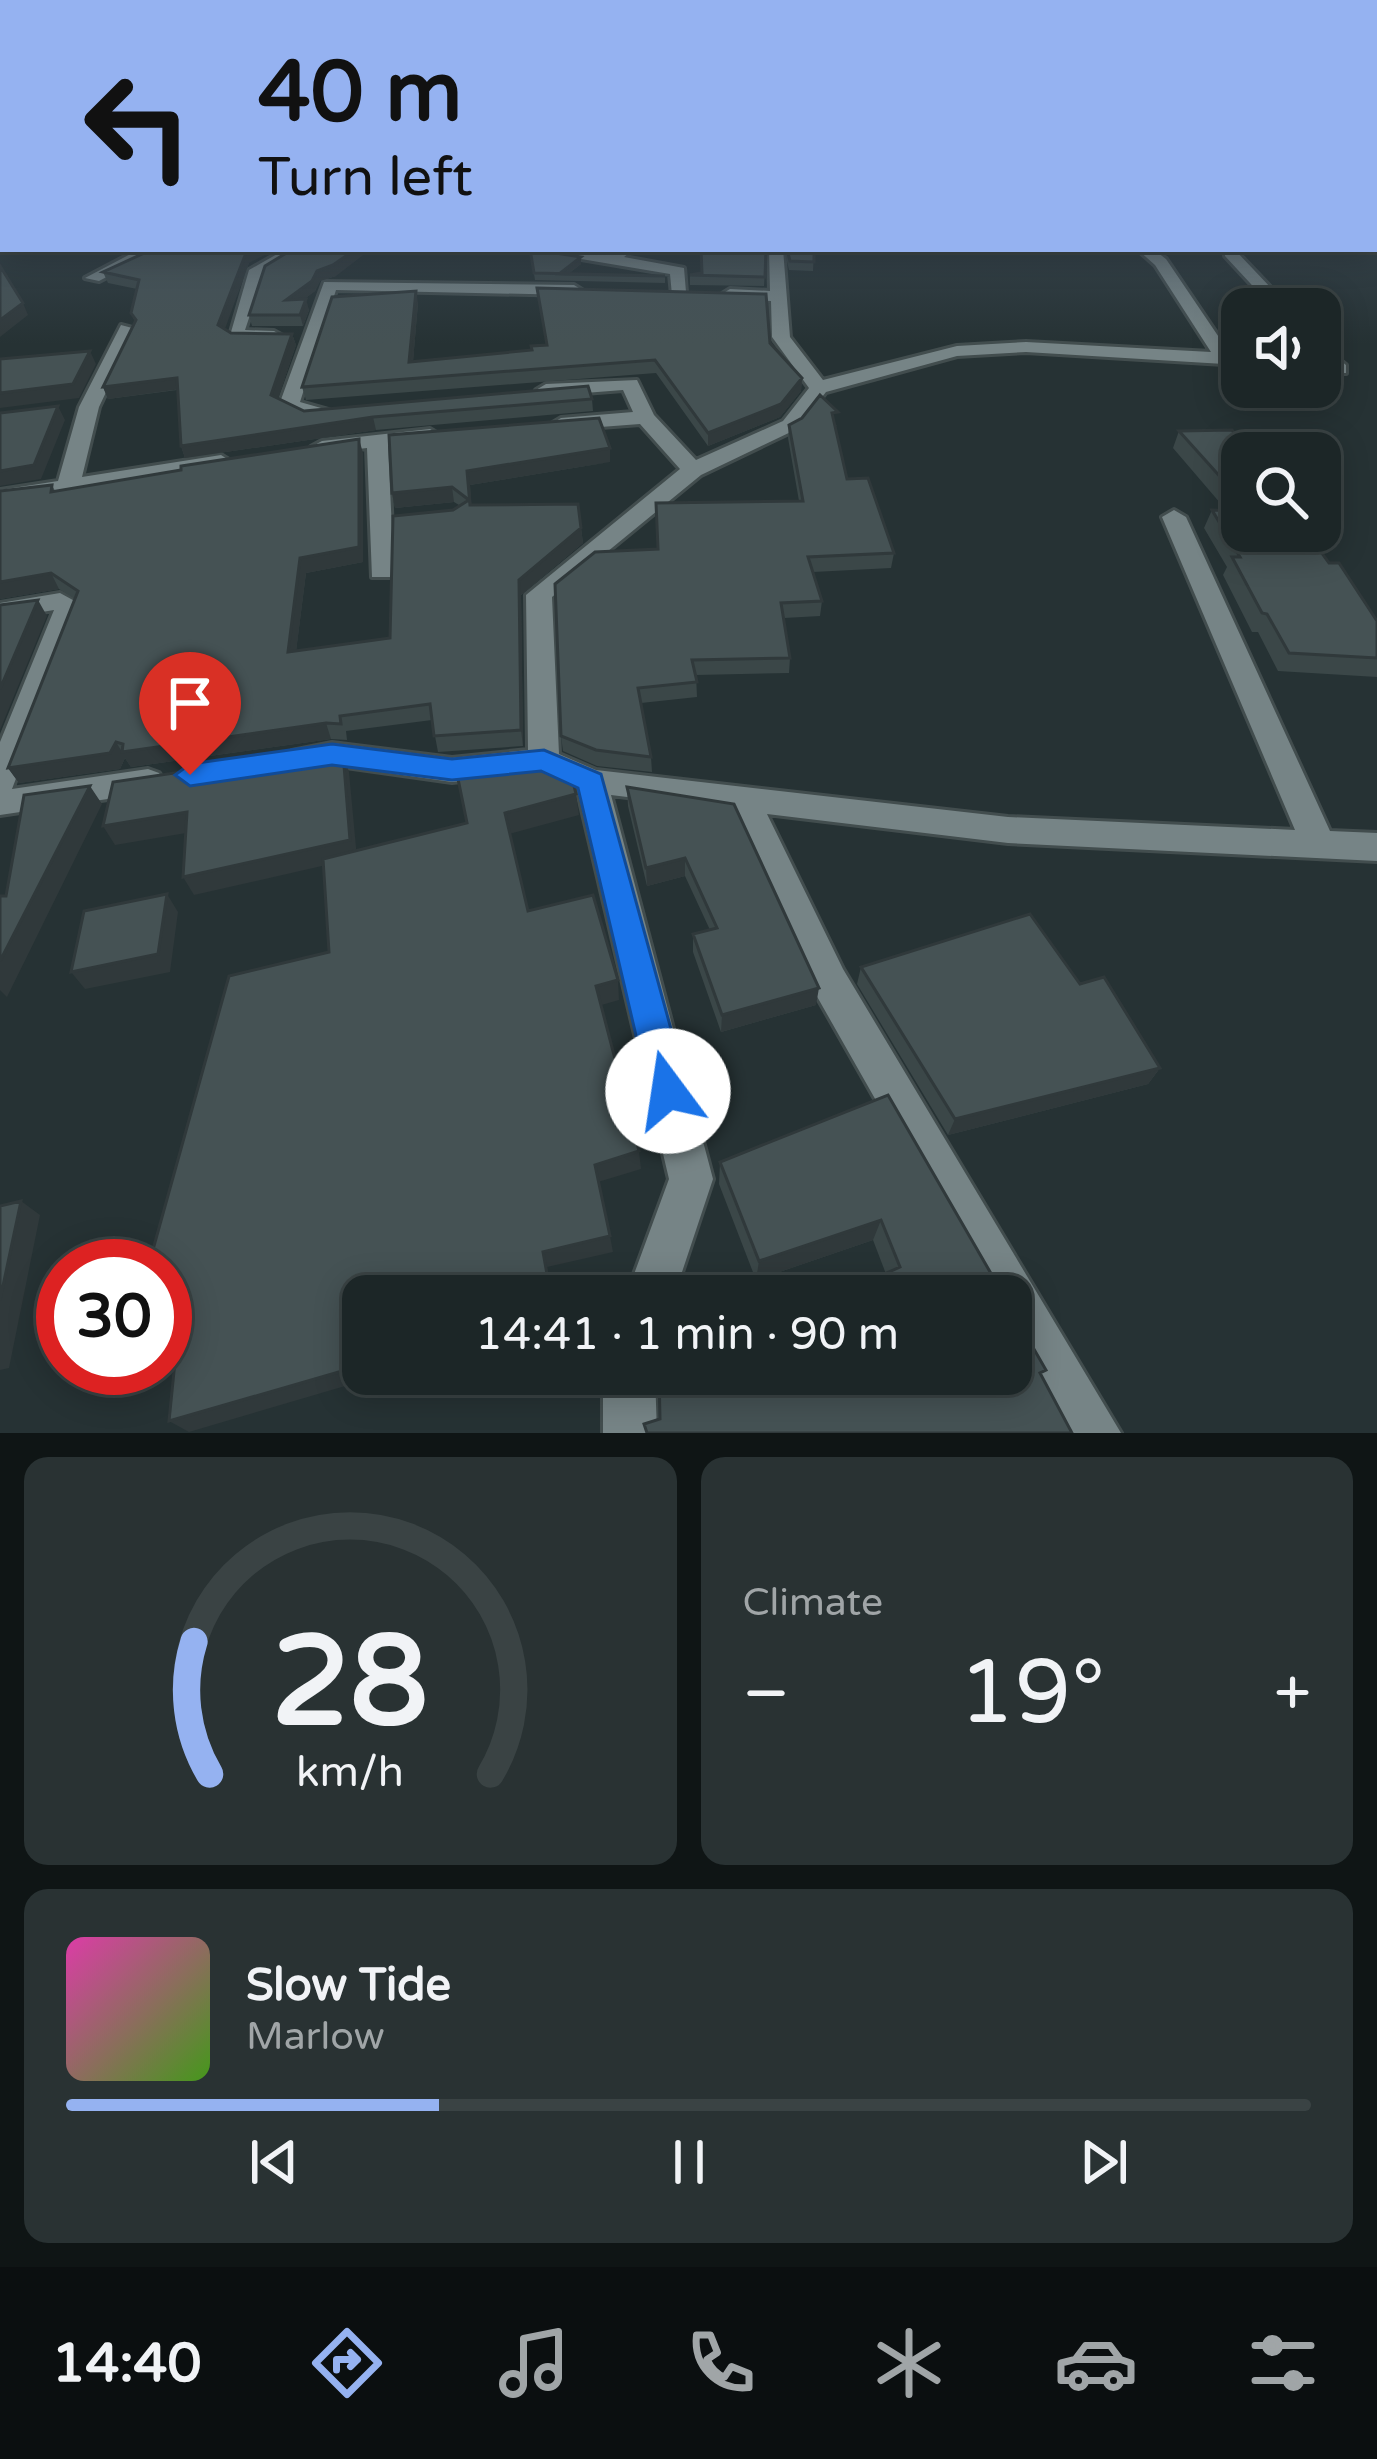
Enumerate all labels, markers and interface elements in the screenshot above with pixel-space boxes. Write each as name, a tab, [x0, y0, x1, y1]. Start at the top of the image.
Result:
text: 40 m	[258, 43, 462, 144]
icon: left	[60, 48, 216, 204]
text: Turn left	[258, 145, 473, 210]
map controls	[1221, 288, 1341, 552]
button: sound	[1221, 288, 1341, 408]
button: search	[1221, 432, 1341, 552]
pin	[139, 652, 241, 775]
icon: arrive	[157, 670, 223, 736]
position arrow	[605, 1028, 731, 1154]
speed limit sign: 30	[36, 1239, 192, 1395]
text: 14:41 · 1 min · 90 m	[475, 1308, 899, 1362]
text: Climate	[743, 1579, 883, 1626]
text: 28	[272, 1608, 429, 1759]
text: 19°	[958, 1639, 1105, 1748]
text: −	[743, 1654, 790, 1734]
text: +	[1274, 1654, 1311, 1734]
text: km/h	[296, 1747, 404, 1798]
text: Slow Tide	[246, 1959, 451, 2013]
text: Marlow	[246, 2013, 385, 2060]
icon: previous	[241, 2129, 307, 2195]
icon: pause	[656, 2129, 722, 2195]
icon: next	[1071, 2129, 1137, 2195]
icon: directions	[305, 2321, 389, 2405]
icon: music	[492, 2321, 576, 2405]
icon: phone	[679, 2321, 763, 2405]
icon: climate	[867, 2321, 951, 2405]
icon: car	[1054, 2321, 1138, 2405]
icon: filters	[1241, 2321, 1325, 2405]
text: 14:40	[52, 2331, 201, 2396]

